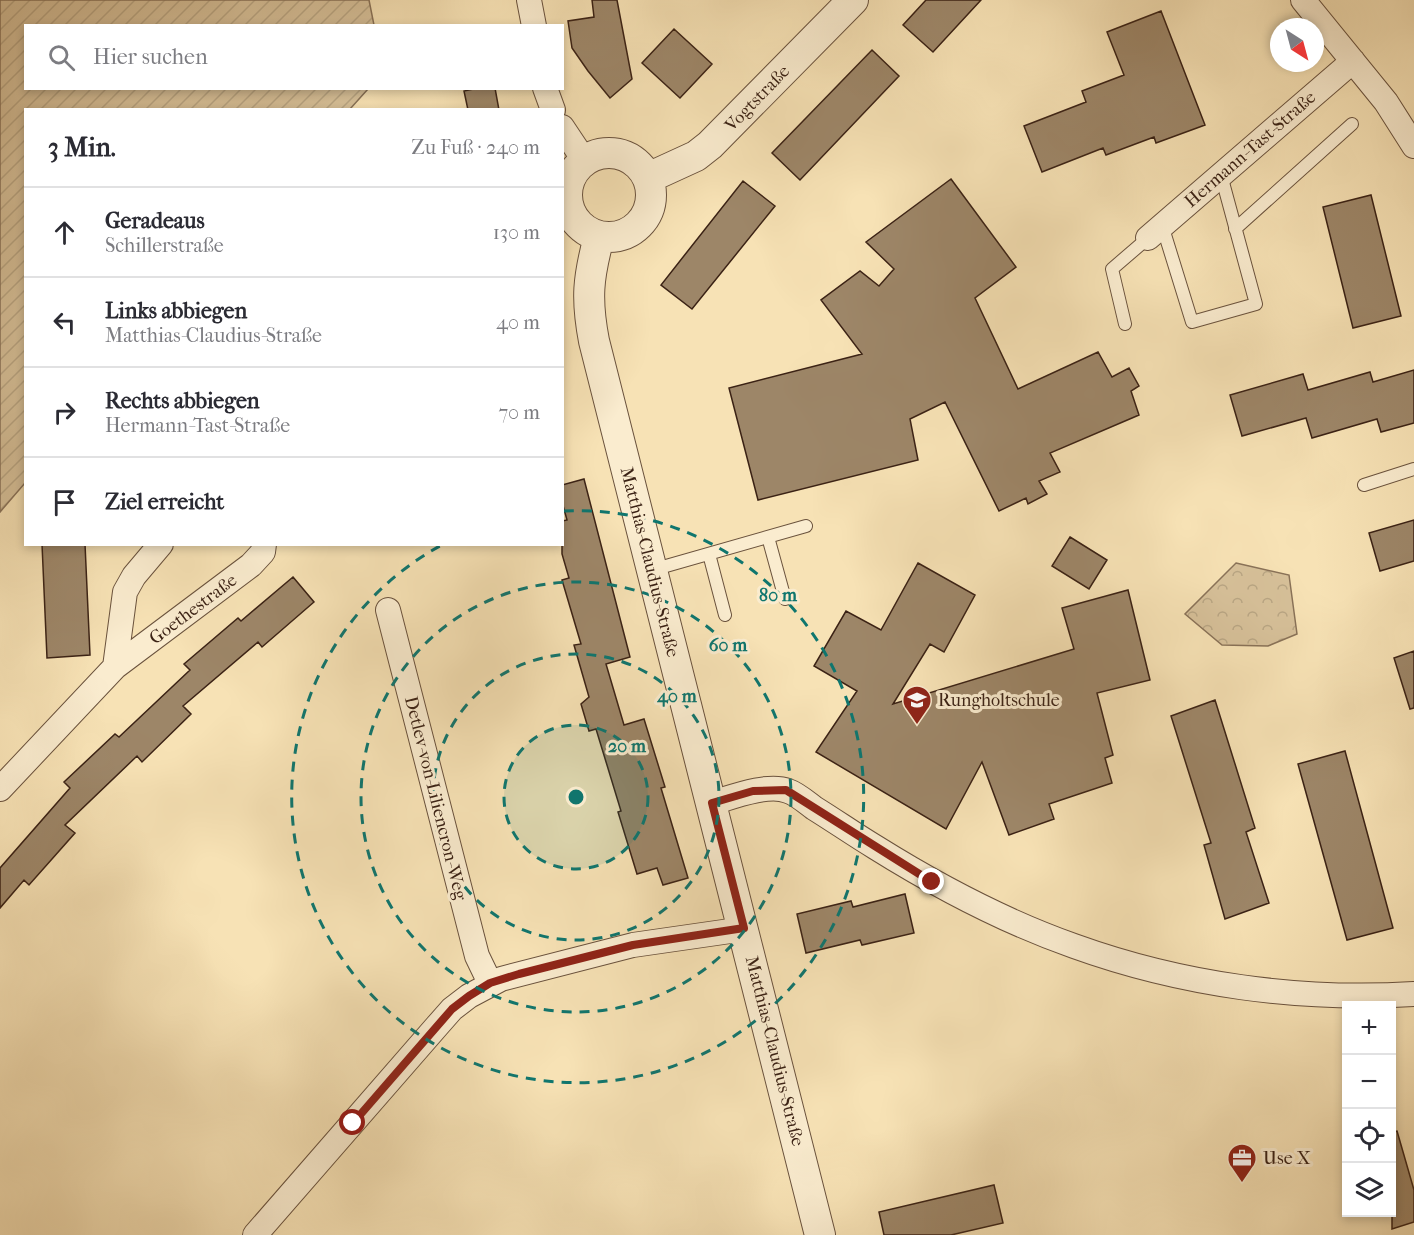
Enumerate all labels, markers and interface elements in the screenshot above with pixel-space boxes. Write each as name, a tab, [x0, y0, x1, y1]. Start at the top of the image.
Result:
north arrow	[1270, 18, 1324, 72]
search box	[24, 24, 564, 90]
icon: search	[45, 41, 78, 74]
text: Hier suchen	[93, 44, 208, 70]
street label: Vogtstraße	[720, 61, 794, 137]
street label: Hermann-Tast-Straße	[1181, 87, 1320, 212]
text: 3 Min.	[48, 132, 116, 163]
text: Zu Fuß · 240 m	[411, 136, 540, 159]
text: Geradeaus	[105, 208, 205, 234]
icon: ahead	[48, 216, 81, 249]
text: 130 m	[493, 221, 540, 244]
text: Schillerstraße	[105, 234, 224, 257]
text: Links abbiegen	[105, 298, 247, 324]
icon: left	[48, 306, 81, 339]
text: 40 m	[496, 311, 540, 334]
text: Matthias-Claudius-Straße	[105, 324, 322, 347]
text: Rechts abbiegen	[105, 388, 260, 414]
icon: right	[48, 396, 81, 429]
text: 70 m	[498, 401, 540, 424]
text: Hermann-Tast-Straße	[105, 414, 290, 437]
street label: Matthias-Claudius-Straße	[616, 465, 683, 659]
icon: arrive	[48, 486, 81, 519]
text: Ziel erreicht	[105, 489, 224, 515]
street label: Goethestraße	[145, 570, 241, 649]
text: 80 m	[759, 585, 798, 606]
text: 60 m	[709, 635, 748, 656]
school or university icon: Rungholtschule	[901, 684, 933, 726]
text: 40 m	[656, 686, 698, 707]
place label: Rungholtschule	[938, 690, 1060, 711]
street label: Detlev-von-Liliencron-Weg	[400, 694, 471, 903]
text: 20 m	[608, 736, 647, 757]
centre of rings	[566, 787, 586, 807]
route end	[918, 868, 944, 894]
street label: Matthias-Claudius-Straße	[741, 954, 808, 1148]
map controls	[1342, 1001, 1396, 1217]
button: +	[1342, 1001, 1396, 1055]
button: −	[1342, 1055, 1396, 1109]
route start	[339, 1109, 365, 1135]
button: locate	[1342, 1109, 1396, 1163]
office icon: Use X	[1226, 1142, 1258, 1184]
place label: Use X	[1263, 1148, 1310, 1169]
button: layers	[1342, 1163, 1396, 1217]

